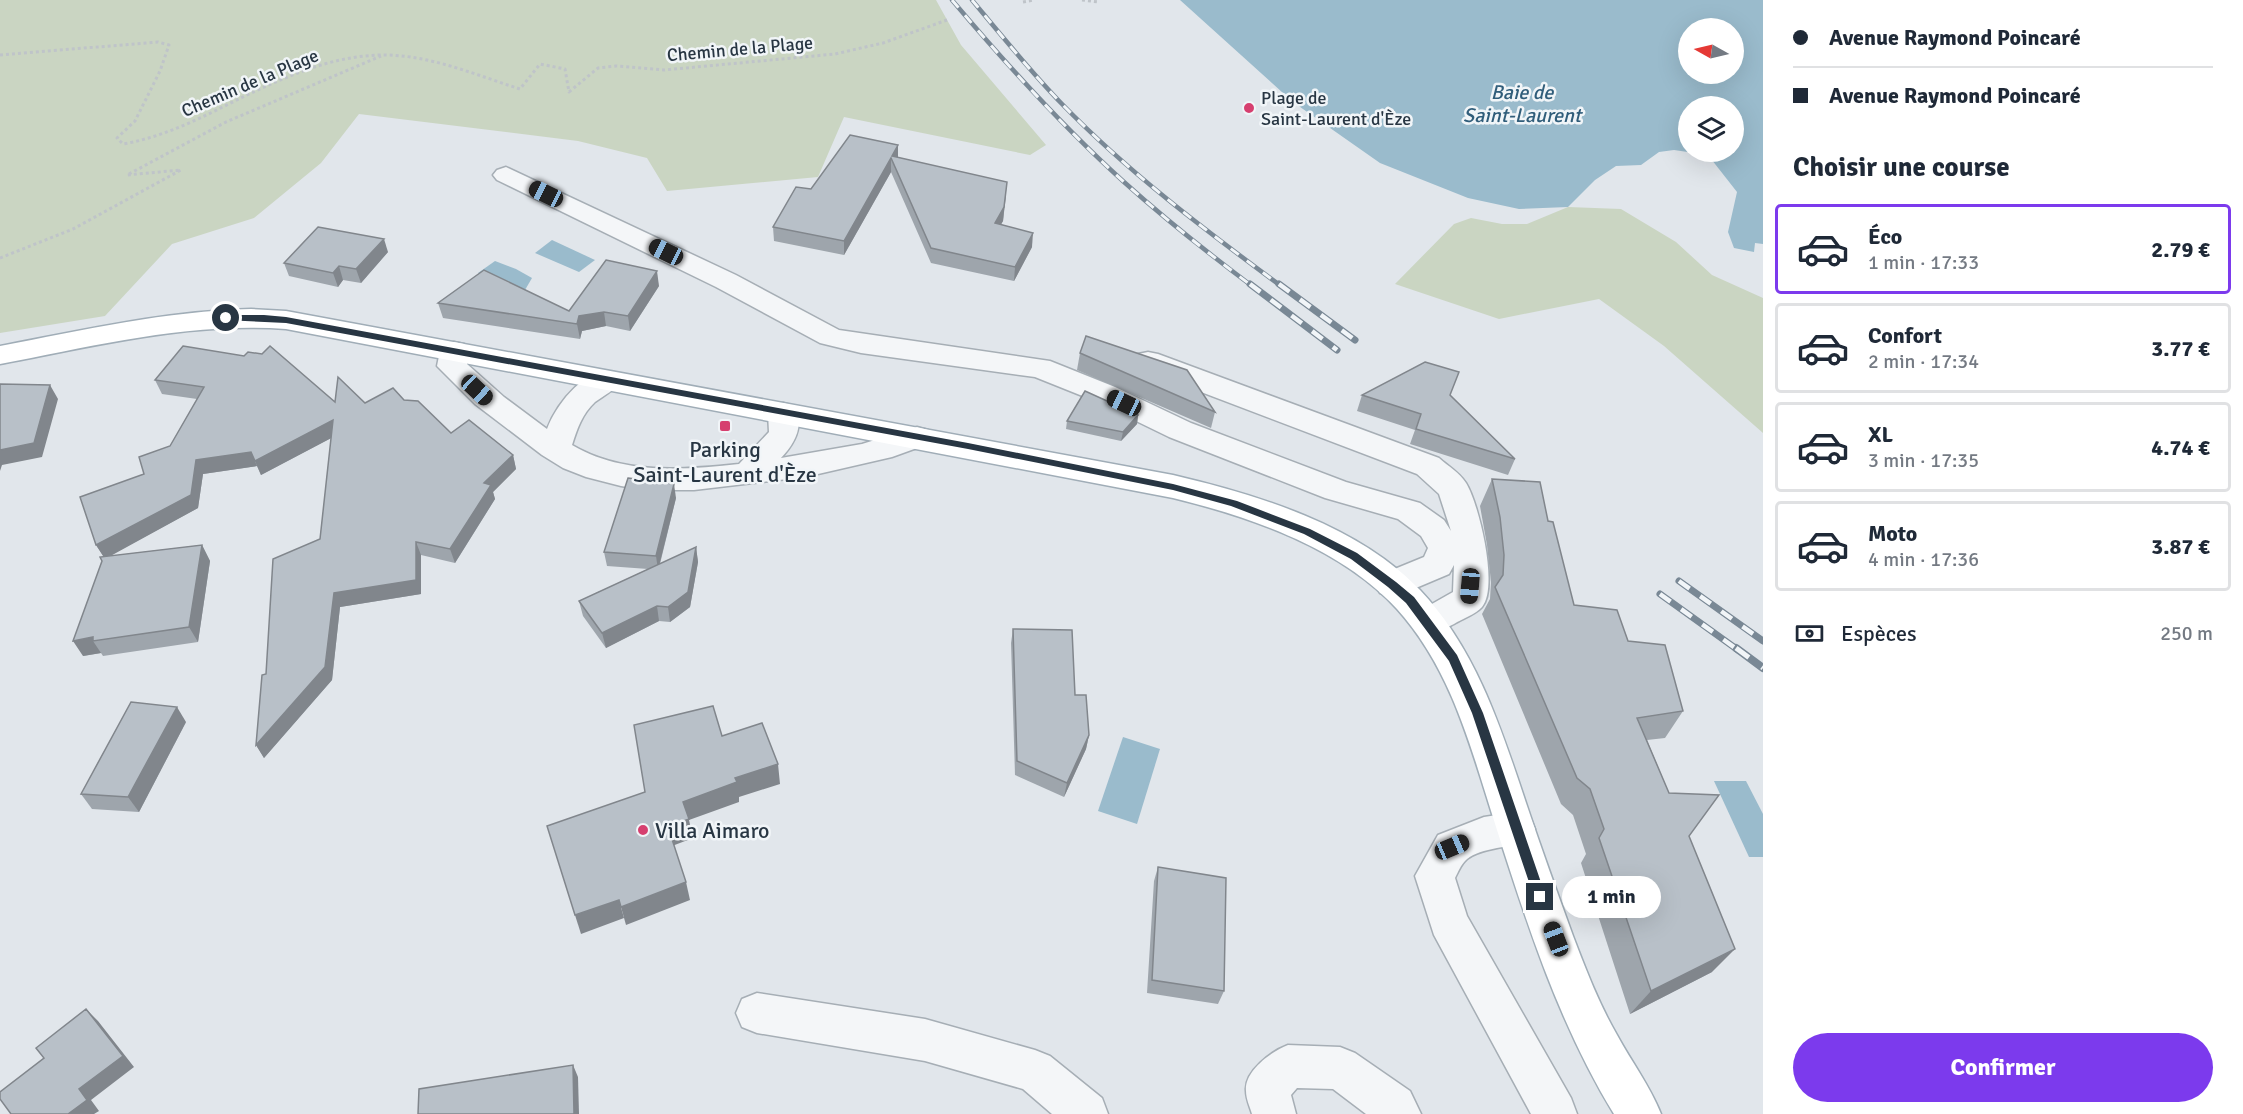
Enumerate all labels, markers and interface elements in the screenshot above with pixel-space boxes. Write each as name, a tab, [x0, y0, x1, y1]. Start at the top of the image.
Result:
north arrow	[1678, 18, 1744, 84]
map controls	[1678, 18, 1744, 162]
text: Avenue Raymond Poincaré	[1829, 24, 2081, 51]
street label: Chemin de la Plage	[666, 32, 814, 66]
street label: Chemin de la Plage	[178, 44, 322, 122]
water label: Baie de Saint-Laurent	[1463, 80, 1583, 128]
text: Avenue Raymond Poincaré	[1829, 82, 2081, 109]
place label: Plage de Saint-Laurent d'Èze	[1261, 87, 1411, 130]
button: layers	[1678, 96, 1744, 162]
marker: Plage de Saint-Laurent d'Èze	[1242, 101, 1256, 115]
text: Choisir une course	[1793, 151, 2010, 184]
car	[526, 178, 566, 210]
icon: car	[1796, 222, 1850, 276]
text: Éco	[1868, 223, 1902, 250]
car	[646, 236, 686, 268]
text: 2.79 €	[2151, 236, 2210, 263]
text: 1 min · 17:33	[1868, 250, 1979, 275]
route start	[212, 304, 239, 331]
icon: car	[1796, 321, 1850, 375]
text: Confort	[1868, 322, 1942, 349]
text: 3.77 €	[2151, 335, 2210, 362]
text: 2 min · 17:34	[1868, 349, 1979, 374]
car	[458, 371, 496, 409]
car	[1104, 387, 1144, 419]
marker: Parking Saint-Laurent d'Èze	[718, 419, 732, 433]
icon: car	[1796, 420, 1850, 474]
text: XL	[1868, 421, 1893, 448]
text: 4.74 €	[2151, 434, 2210, 461]
place label: Parking Saint-Laurent d'Èze	[633, 436, 817, 488]
text: 3 min · 17:35	[1868, 448, 1979, 473]
icon: car	[1796, 519, 1850, 573]
text: Moto	[1868, 520, 1917, 547]
text: 3.87 €	[2151, 533, 2210, 560]
text: 4 min · 17:36	[1868, 547, 1979, 572]
car	[1459, 567, 1481, 605]
icon: cash	[1793, 617, 1826, 650]
text: Espèces	[1841, 620, 1917, 647]
text: 250 m	[2160, 621, 2213, 646]
place label: Villa Aimaro	[655, 817, 770, 844]
marker: Villa Aimaro	[636, 823, 650, 837]
car	[1432, 832, 1472, 862]
callout: 1 min	[1561, 876, 1660, 918]
route end	[1526, 883, 1553, 910]
text: 1 min	[1587, 884, 1636, 909]
car	[1541, 919, 1571, 959]
button: Confirmer	[1793, 1033, 2213, 1102]

